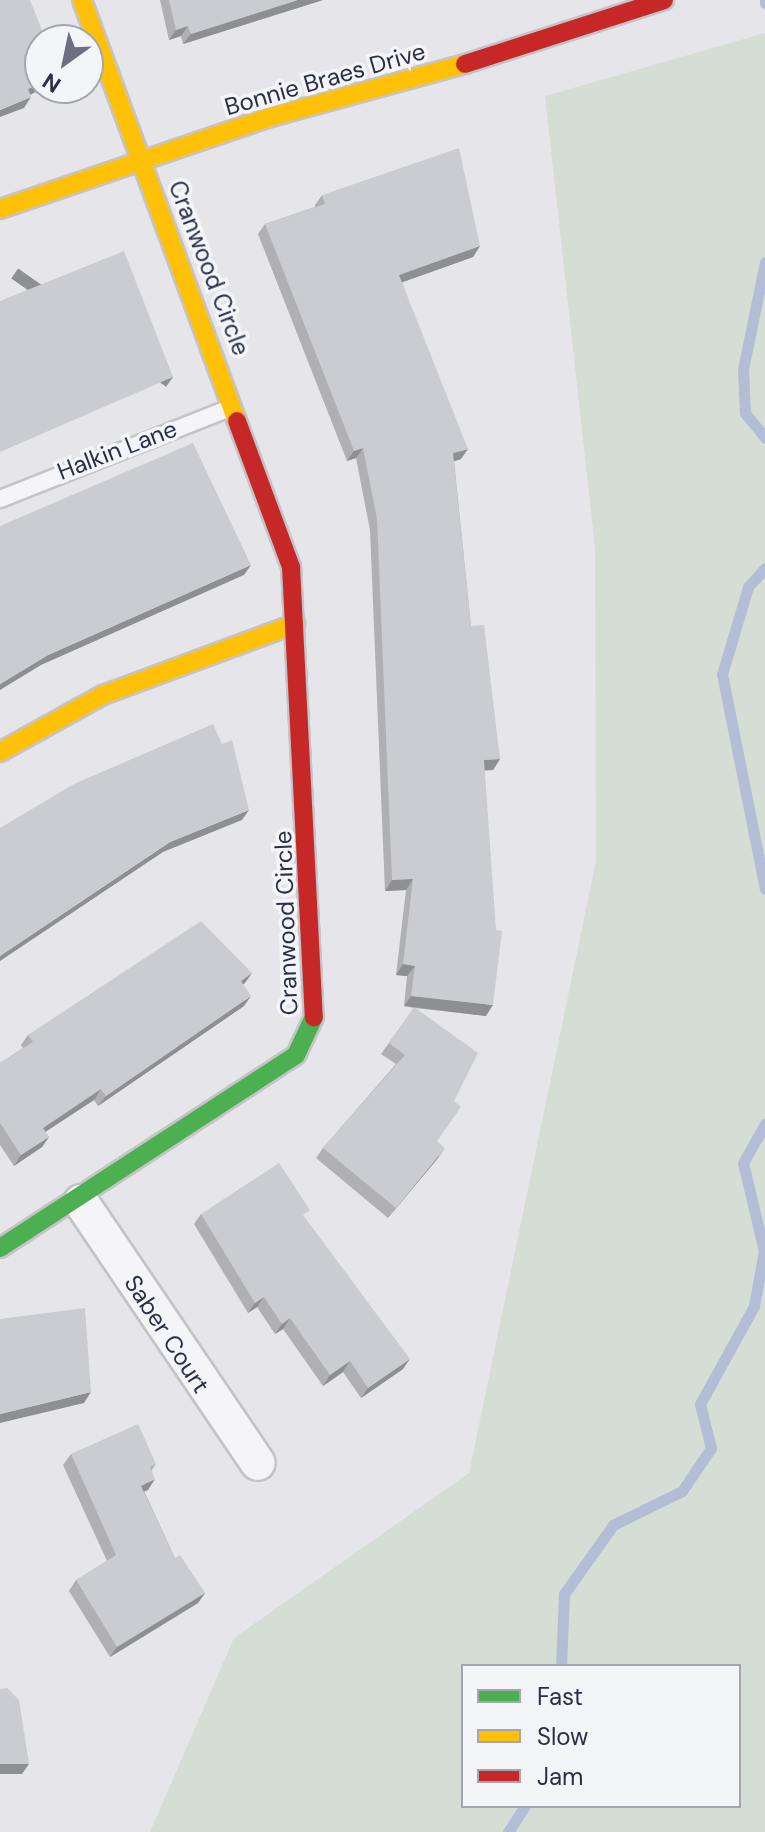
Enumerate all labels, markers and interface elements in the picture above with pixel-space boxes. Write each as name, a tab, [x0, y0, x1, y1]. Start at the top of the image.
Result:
north arrow	[24, 24, 104, 104]
street label: Bonnie Braes Drive	[221, 37, 429, 121]
text: N	[37, 66, 66, 99]
street label: Cranwood Circle	[162, 177, 256, 359]
street label: Halkin Lane	[53, 414, 181, 486]
street label: Cranwood Circle	[268, 830, 304, 1016]
street label: Saber Court	[118, 1270, 216, 1398]
legend	[461, 1664, 741, 1808]
text: Fast	[537, 1681, 583, 1712]
text: Slow	[537, 1721, 588, 1752]
text: Jam	[537, 1761, 583, 1792]

